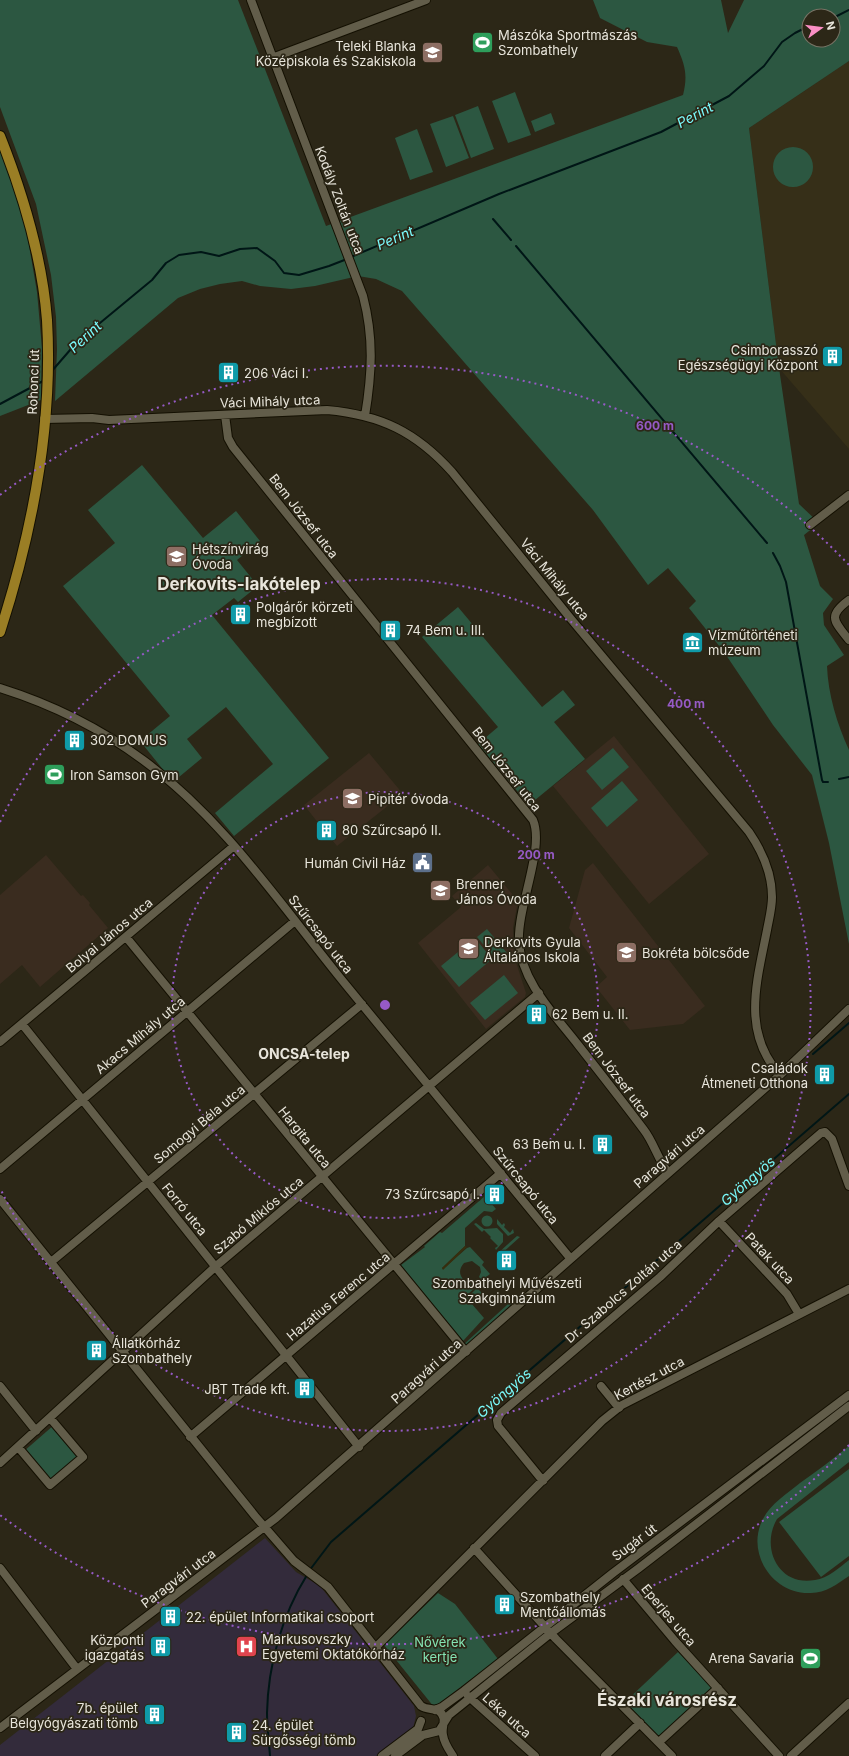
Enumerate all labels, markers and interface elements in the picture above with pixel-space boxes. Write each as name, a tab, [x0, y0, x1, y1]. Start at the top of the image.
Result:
north arrow	[801, 8, 841, 48]
text: N	[823, 20, 839, 31]
place label: Mászóka Sportmászás Szombathely	[498, 27, 637, 58]
sports icon: Mászóka Sportmászás Szombathely	[470, 29, 496, 55]
place label: Teleki Blanka Középiskola és Szakiskola	[256, 38, 416, 69]
school or university icon: Teleki Blanka Középiskola és Szakiskola	[419, 40, 445, 66]
water label: Perint	[674, 98, 716, 131]
street label: Kodály Zoltán utca	[312, 144, 368, 256]
water label: Perint	[374, 222, 416, 253]
water label: Perint	[65, 317, 105, 356]
place label: Csimborasszó Egészségügyi Központ	[678, 342, 818, 373]
building icon: Csimborasszó Egészségügyi Központ	[820, 344, 846, 370]
street label: Rohonci út	[24, 349, 42, 415]
building icon: 206 Váci I.	[215, 360, 241, 386]
place label: 206 Váci I.	[244, 365, 309, 381]
street label: Váci Mihály utca	[219, 391, 321, 411]
text: 600 m	[636, 418, 674, 433]
street label: Bem József utca	[266, 471, 342, 561]
street label: Váci Mihály utca	[517, 535, 593, 623]
place label: Hétszínvirág Óvoda	[192, 541, 269, 572]
school or university icon: Hétszínvirág Óvoda	[163, 543, 189, 569]
district label: Derkovits-lakótelep	[157, 574, 321, 594]
place label: Polgárőr körzeti megbízott	[256, 599, 353, 630]
building icon: Polgárőr körzeti megbízott	[228, 601, 254, 627]
building icon: 74 Bem u. III.	[377, 617, 403, 643]
place label: 74 Bem u. III.	[406, 622, 485, 638]
place label: Vízműtörténeti múzeum	[708, 627, 798, 658]
museum icon: Vízműtörténeti múzeum	[679, 629, 705, 655]
text: 400 m	[667, 696, 705, 711]
street label: Bem József utca	[469, 724, 545, 814]
building icon: 302 DOMUS	[61, 727, 87, 753]
place label: 302 DOMUS	[90, 732, 167, 748]
sports icon: Iron Samson Gym	[41, 762, 67, 788]
place label: Iron Samson Gym	[70, 767, 179, 783]
school or university icon: Pipitér óvoda	[340, 786, 366, 812]
place label: Pipitér óvoda	[368, 791, 448, 807]
building icon: 80 Szűrcsapó II.	[314, 817, 340, 843]
place label: 80 Szűrcsapó II.	[342, 822, 442, 838]
text: 200 m	[517, 847, 555, 862]
public building icon: Humán Civil Ház	[409, 850, 435, 876]
place label: Humán Civil Ház	[305, 855, 406, 871]
place label: Brenner János Óvoda	[456, 876, 537, 907]
school or university icon: Brenner János Óvoda	[427, 878, 453, 904]
street label: Szűrcsapó utca	[285, 891, 357, 977]
street label: Bolyai János utca	[62, 894, 156, 976]
place label: Derkovits Gyula Általános Iskola	[484, 934, 581, 965]
school or university icon: Derkovits Gyula Általános Iskola	[456, 936, 482, 962]
school or university icon: Bokréta bölcsőde	[613, 940, 639, 966]
place label: Bokréta bölcsőde	[642, 945, 750, 961]
street label: Akacs Mihály utca	[92, 993, 188, 1077]
centre of rings	[378, 998, 392, 1012]
building icon: 62 Bem u. II.	[523, 1001, 549, 1027]
place label: 62 Bem u. II.	[552, 1006, 629, 1022]
street label: Bem József utca	[580, 1029, 654, 1121]
district label: ONCSA-telep	[258, 1045, 350, 1062]
place label: Családok Átmeneti Otthona	[701, 1060, 808, 1091]
building icon: Családok Átmeneti Otthona	[811, 1062, 837, 1088]
street label: Somogyi Béla utca	[150, 1081, 248, 1167]
street label: Hargita utca	[275, 1103, 335, 1171]
street label: Paragvári utca	[630, 1121, 708, 1191]
building icon: 63 Bem u. I.	[589, 1131, 615, 1157]
place label: 63 Bem u. I.	[513, 1136, 586, 1152]
street label: Szűrcsapó utca	[490, 1143, 562, 1227]
water label: Gyöngyös	[717, 1152, 778, 1209]
street label: Szabó Miklós utca	[210, 1173, 306, 1257]
street label: Forró utca	[159, 1180, 211, 1238]
building icon: 73 Szűrcsapó I.	[482, 1181, 508, 1207]
place label: 73 Szűrcsapó I.	[385, 1186, 480, 1202]
street label: Patak utca	[742, 1229, 798, 1287]
street label: Dr. Szabolcs Zoltán utca	[561, 1236, 685, 1346]
street label: Hazatius Ferenc utca	[283, 1248, 393, 1344]
building icon: Szombathelyi Művészeti Szakgimnázium	[494, 1248, 520, 1274]
place label: Szombathelyi Művészeti Szakgimnázium	[432, 1275, 582, 1306]
place label: Állatkórház Szombathely	[112, 1335, 192, 1366]
street label: Paragvári utca	[388, 1335, 464, 1407]
building icon: Állatkórház Szombathely	[83, 1337, 109, 1363]
street label: Kertész utca	[611, 1353, 687, 1403]
water label: Gyöngyös	[473, 1364, 534, 1421]
building icon: JBT Trade kft.	[292, 1376, 318, 1402]
place label: JBT Trade kft.	[204, 1381, 290, 1397]
street label: Sugár út	[609, 1520, 659, 1564]
street label: Paragvári utca	[138, 1545, 218, 1611]
street label: Eperjes utca	[638, 1581, 700, 1649]
place label: Szombathely Mentőállomás	[520, 1589, 606, 1620]
building icon: Szombathely Mentőállomás	[491, 1591, 517, 1617]
building icon: 22. épület Informatikai csoport	[158, 1604, 184, 1630]
place label: 22. épület Informatikai csoport	[186, 1609, 374, 1625]
place label: Markusovszky Egyetemi Oktatókórház	[262, 1631, 405, 1662]
place label: Központi igazgatás	[85, 1632, 144, 1663]
hospital icon: Markusovszky Egyetemi Oktatókórház	[234, 1633, 260, 1659]
building icon: Központi igazgatás	[147, 1634, 173, 1660]
park label: Nővérek kertje	[414, 1634, 466, 1665]
sports icon: Arena Savaria	[797, 1645, 823, 1671]
place label: Arena Savaria	[709, 1650, 794, 1666]
street label: Léka utca	[479, 1689, 535, 1741]
district label: Északi városrész	[597, 1689, 737, 1710]
place label: 7b. épület Belgyógyászati tömb	[10, 1700, 138, 1731]
building icon: 7b. épület Belgyógyászati tömb	[141, 1702, 167, 1728]
place label: 24. épület Sürgősségi tömb	[252, 1717, 356, 1748]
building icon: 24. épület Sürgősségi tömb	[224, 1719, 250, 1745]

